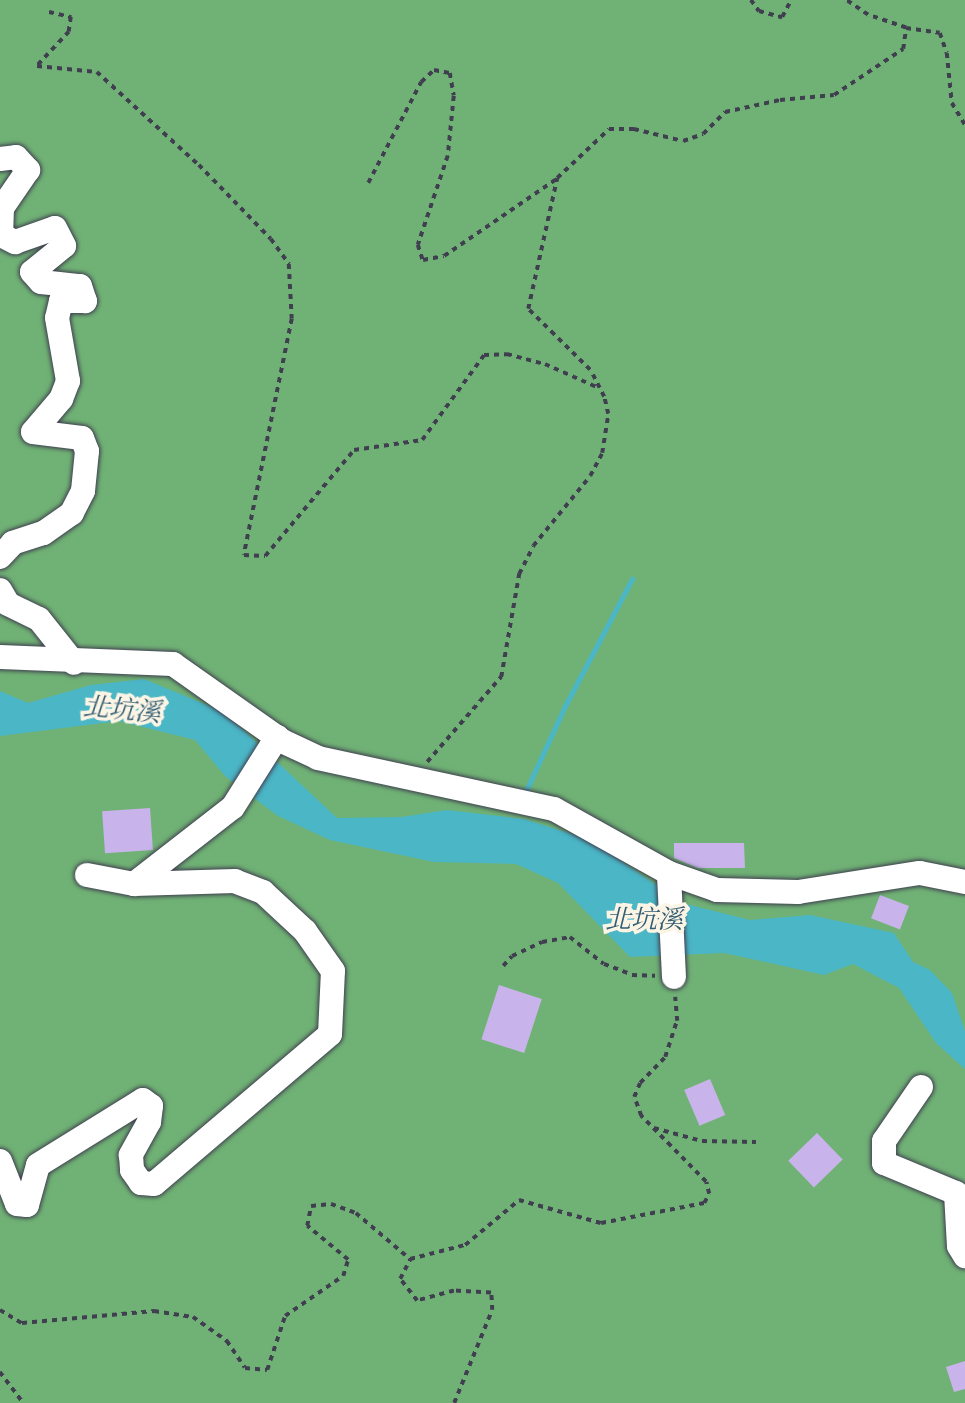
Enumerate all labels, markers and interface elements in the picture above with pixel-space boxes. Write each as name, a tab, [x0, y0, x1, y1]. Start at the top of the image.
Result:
water label: 北坑溪	[82, 691, 162, 729]
water label: 北坑溪	[605, 904, 683, 936]

